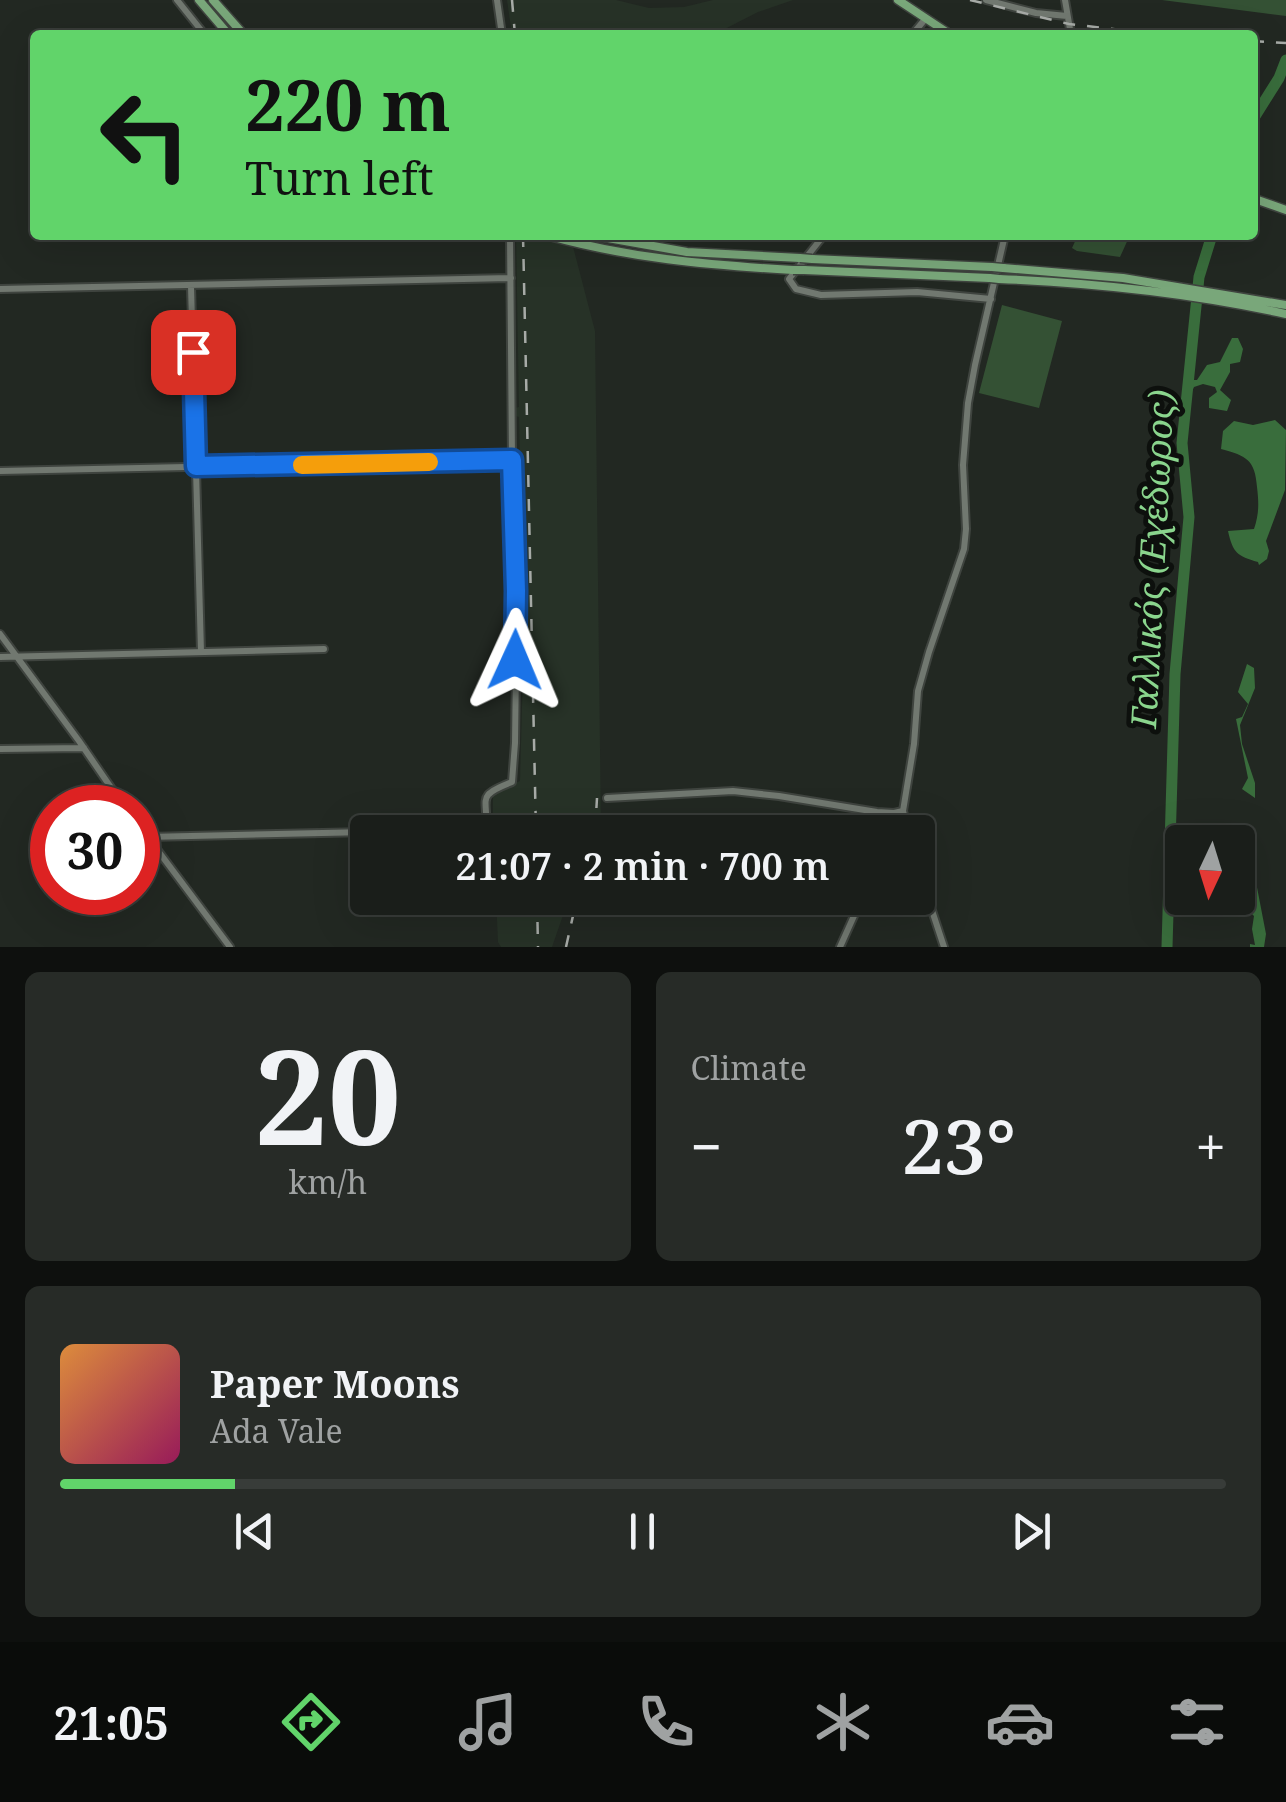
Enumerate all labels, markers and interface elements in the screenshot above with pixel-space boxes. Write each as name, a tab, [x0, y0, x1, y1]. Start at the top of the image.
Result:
text: 220 m	[245, 56, 451, 152]
icon: left	[80, 70, 210, 200]
text: Turn left	[245, 147, 434, 208]
pin	[151, 310, 236, 395]
icon: arrive	[166, 325, 221, 380]
water label: Γαλλικός (Εχέδωρος)	[1119, 389, 1184, 730]
position arrow	[463, 608, 567, 712]
speed limit sign: 30	[30, 785, 160, 915]
north arrow	[1165, 825, 1255, 915]
map controls	[1165, 825, 1255, 915]
text: 21:07 · 2 min · 700 m	[455, 839, 830, 891]
text: 20	[254, 1006, 401, 1183]
text: Climate	[691, 1046, 807, 1089]
text: 23°	[902, 1094, 1016, 1196]
text: −	[691, 1108, 722, 1183]
text: +	[1195, 1108, 1226, 1183]
text: km/h	[289, 1160, 367, 1203]
text: Paper Moons	[210, 1357, 460, 1409]
text: Ada Vale	[210, 1409, 343, 1452]
icon: previous	[227, 1504, 282, 1559]
icon: pause	[615, 1504, 670, 1559]
icon: next	[1004, 1504, 1059, 1559]
icon: directions	[276, 1687, 346, 1757]
icon: music	[453, 1687, 523, 1757]
icon: phone	[631, 1687, 701, 1757]
icon: climate	[808, 1687, 878, 1757]
icon: car	[985, 1687, 1055, 1757]
icon: filters	[1162, 1687, 1232, 1757]
text: 21:05	[54, 1692, 169, 1753]

